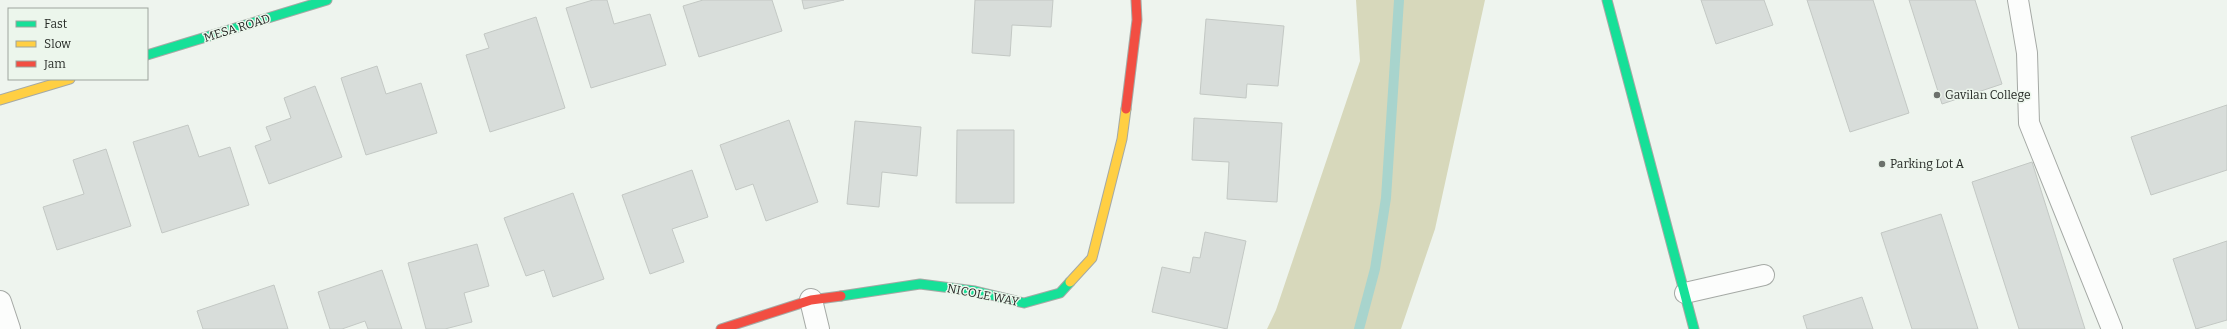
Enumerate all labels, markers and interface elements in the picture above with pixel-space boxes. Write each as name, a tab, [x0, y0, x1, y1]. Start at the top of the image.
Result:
legend	[8, 8, 148, 80]
street label: MESA ROAD	[202, 11, 272, 45]
text: Fast	[44, 17, 68, 31]
text: Slow	[44, 37, 71, 51]
text: Jam	[43, 57, 66, 71]
place label: Gavilan College	[1945, 88, 2031, 102]
marker: Gavilan College	[1932, 90, 1942, 100]
place label: Parking Lot A	[1890, 157, 1965, 171]
marker: Parking Lot A	[1877, 159, 1887, 169]
street label: NICOLE WAY	[946, 281, 1020, 309]

